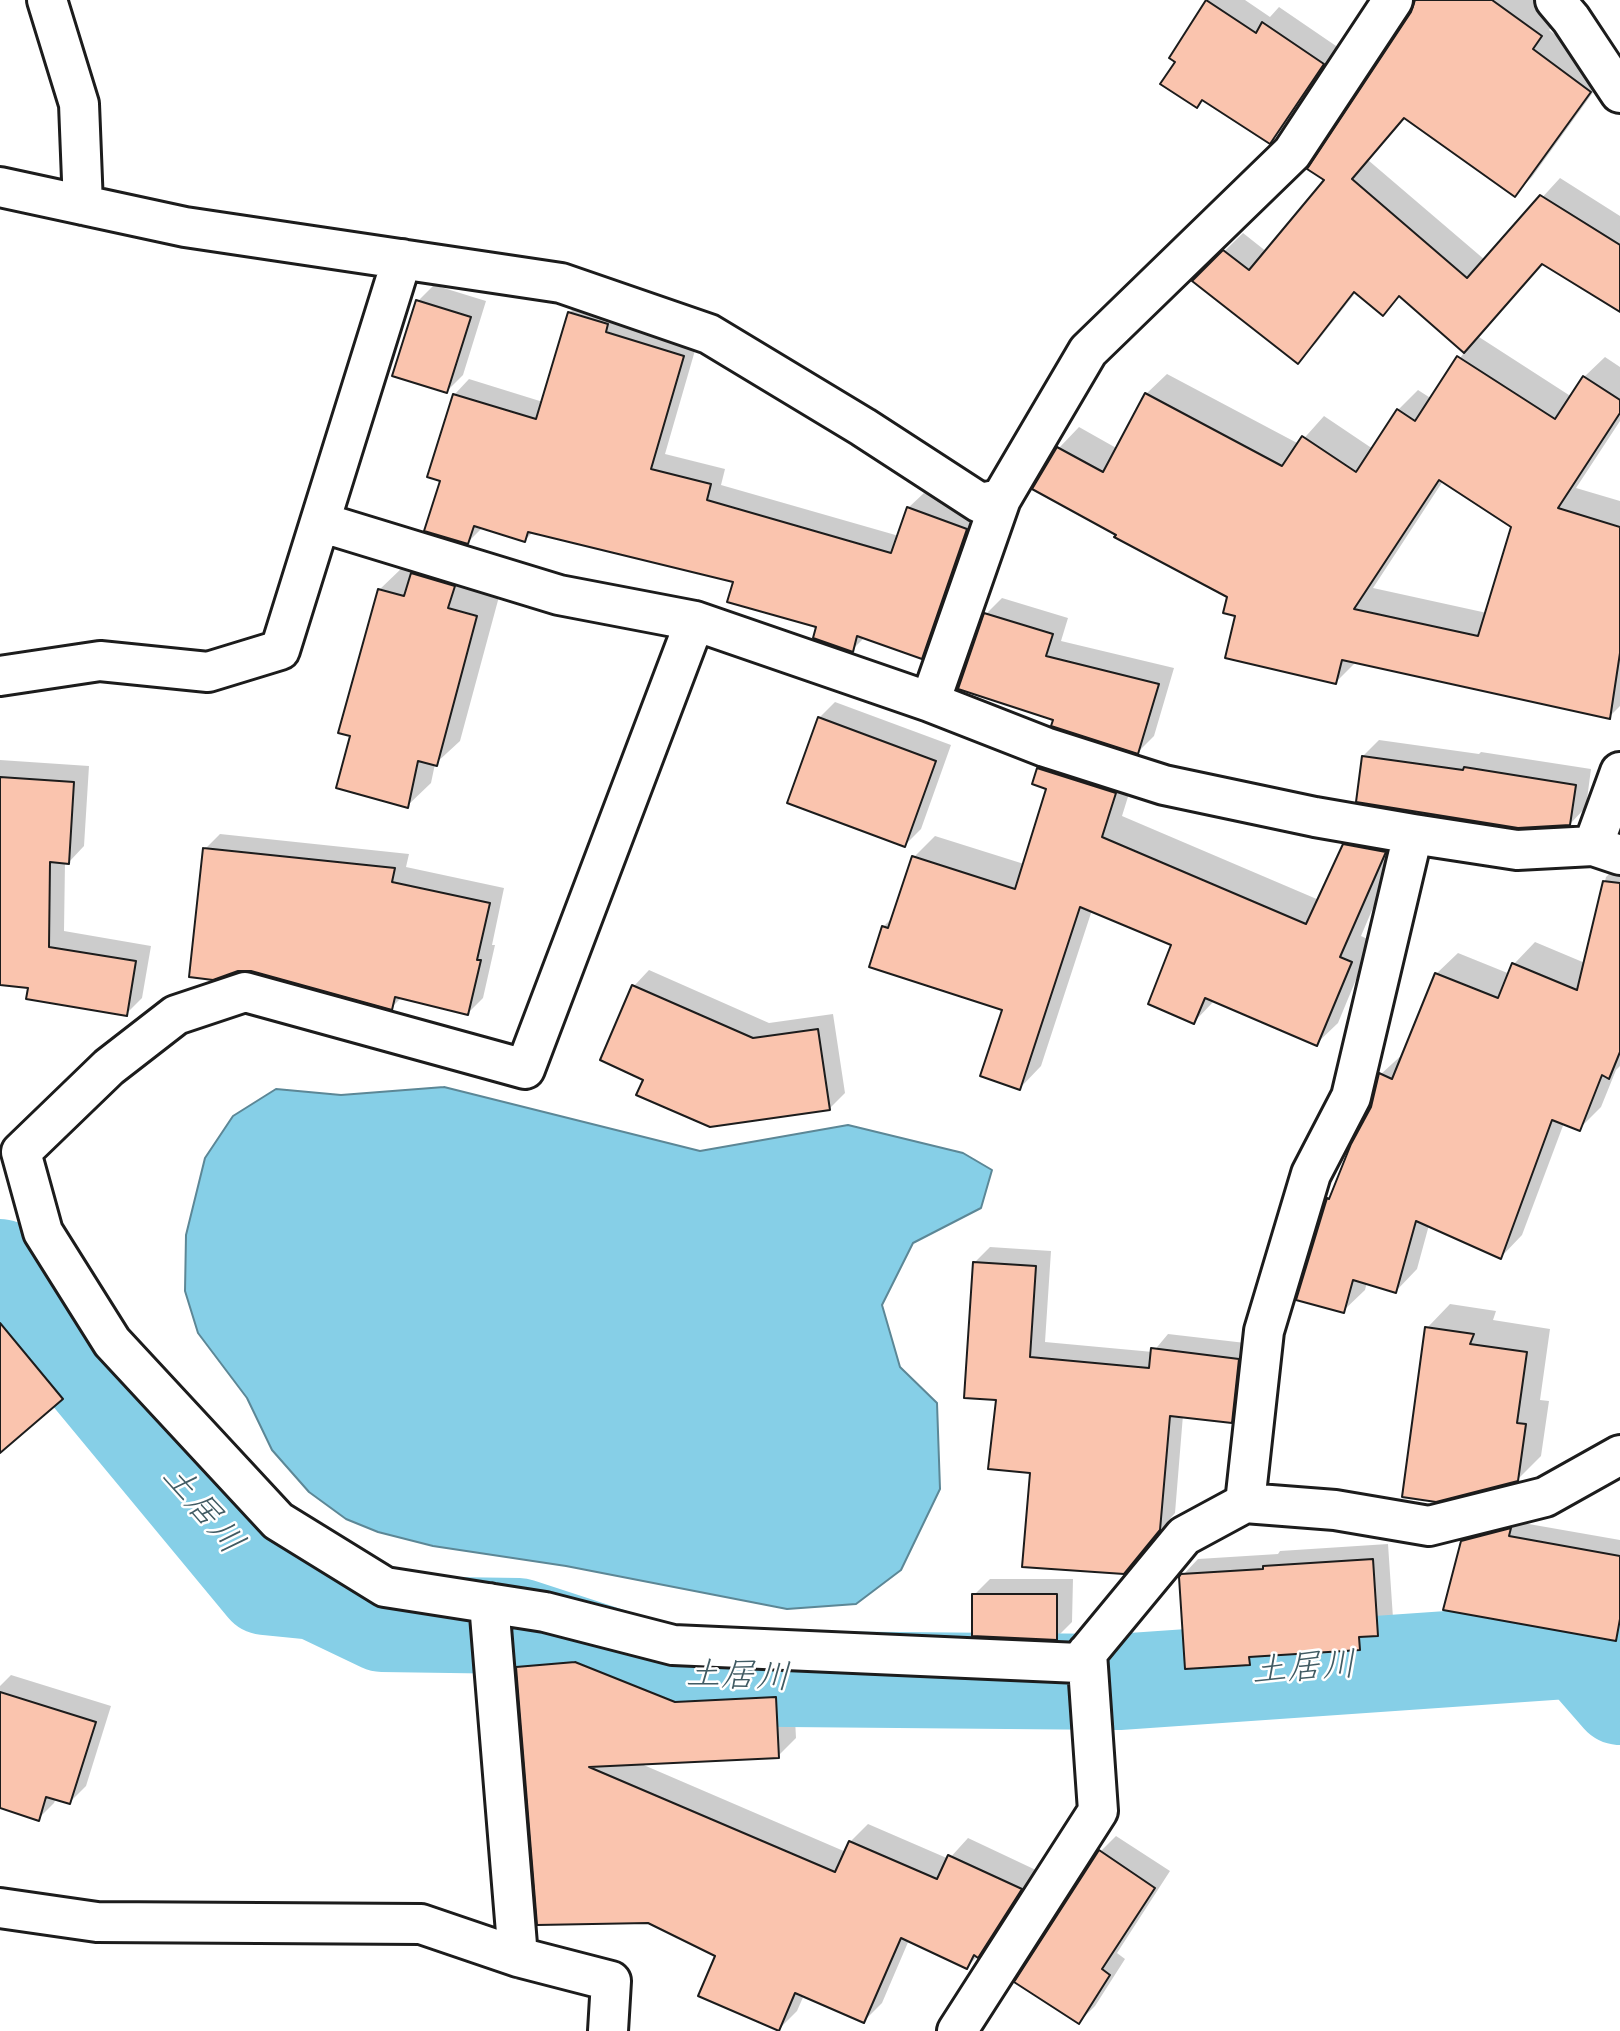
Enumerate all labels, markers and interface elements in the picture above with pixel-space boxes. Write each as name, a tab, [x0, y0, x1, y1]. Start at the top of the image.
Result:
water label: 土居川	[152, 1456, 252, 1564]
water label: 土居川	[1250, 1644, 1358, 1694]
water label: 土居川	[685, 1654, 791, 1700]

